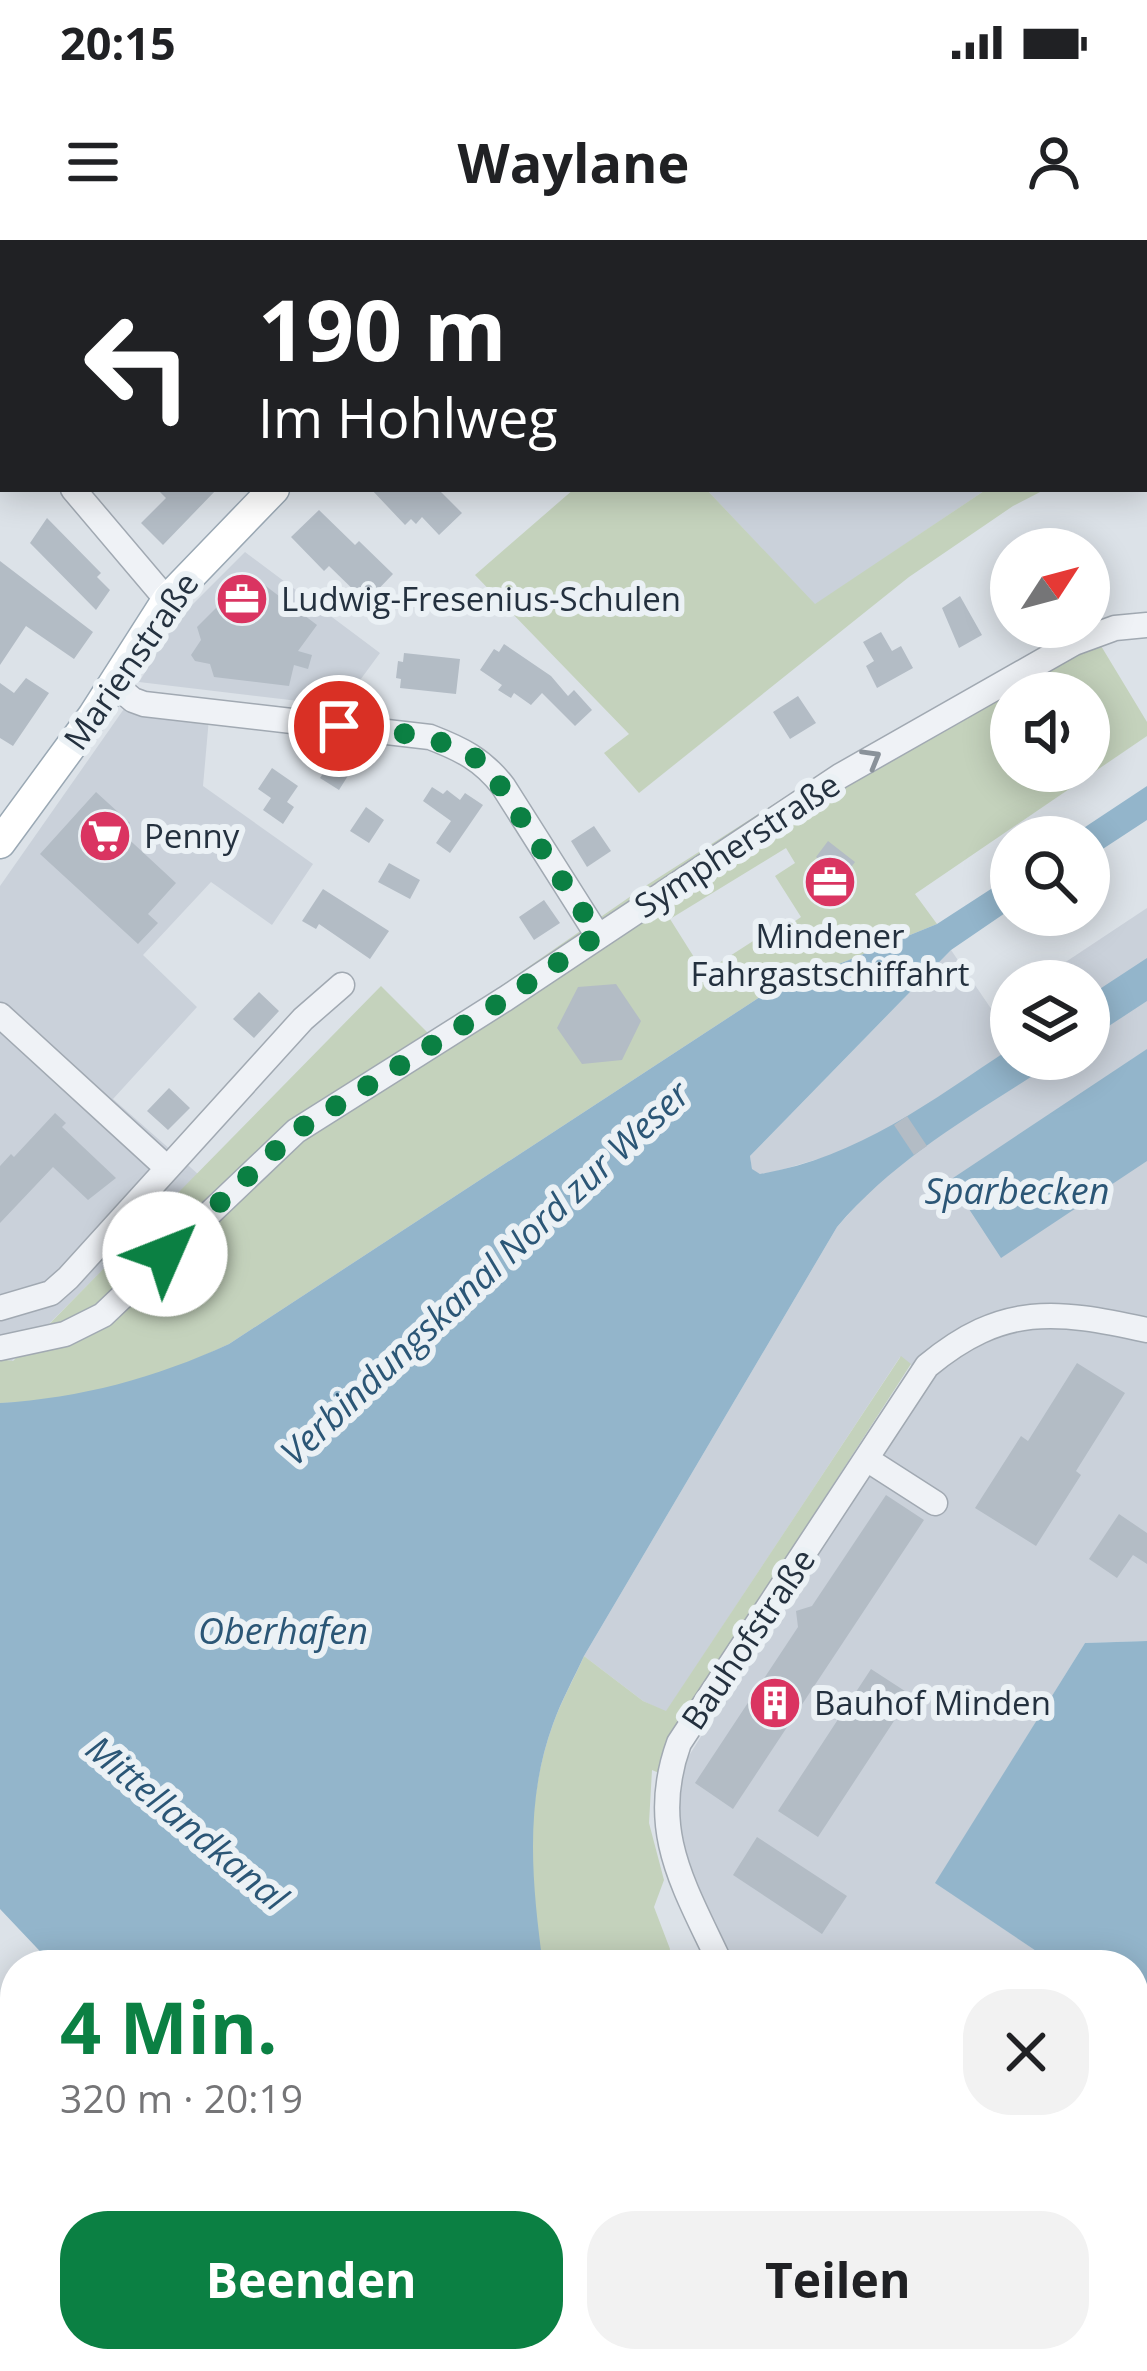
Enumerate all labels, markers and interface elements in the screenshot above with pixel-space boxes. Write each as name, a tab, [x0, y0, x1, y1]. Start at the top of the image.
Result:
text: 20:15	[60, 12, 176, 73]
text: Waylane	[457, 125, 690, 199]
icon: menu	[60, 129, 126, 195]
icon: person	[1021, 129, 1087, 195]
text: 190 m	[258, 271, 506, 386]
icon: left	[60, 288, 216, 444]
text: Im Hohlweg	[258, 380, 558, 454]
north arrow	[990, 528, 1110, 648]
map controls	[990, 528, 1110, 1080]
street label: Marienstraße	[53, 563, 208, 758]
office icon: Ludwig-Fresenius-Schulen	[214, 571, 270, 627]
place label: Ludwig-Fresenius-Schulen	[281, 576, 681, 621]
button: sound	[990, 672, 1110, 792]
pin	[288, 675, 390, 777]
icon: arrive	[306, 693, 372, 759]
one-way arrow	[860, 749, 881, 772]
street label: Sympherstraße	[626, 761, 848, 928]
supermarket icon: Penny	[77, 808, 133, 864]
place label: Penny	[144, 813, 240, 858]
button: search	[990, 816, 1110, 936]
office icon: Mindener Fahrgastschiffahrt	[802, 854, 858, 910]
place label: Mindener Fahrgastschiffahrt	[691, 913, 969, 996]
button: layers	[990, 960, 1110, 1080]
water label: Verbindungskanal Nord zur Weser	[269, 1068, 701, 1476]
water label: Sparbecken	[925, 1166, 1109, 1215]
position arrow	[102, 1191, 228, 1317]
street label: Bauhofstraße	[670, 1539, 825, 1738]
water label: Oberhafen	[198, 1606, 368, 1655]
building icon: Bauhof Minden	[747, 1675, 803, 1731]
place label: Bauhof Minden	[814, 1680, 1051, 1725]
water label: Mittellandkanal	[76, 1724, 299, 1922]
text: 4 Min.	[60, 1977, 278, 2075]
button: close	[963, 1989, 1089, 2115]
text: 320 m · 20:19	[60, 2071, 303, 2124]
button: Beenden	[60, 2211, 563, 2349]
button: Teilen	[587, 2211, 1089, 2349]

